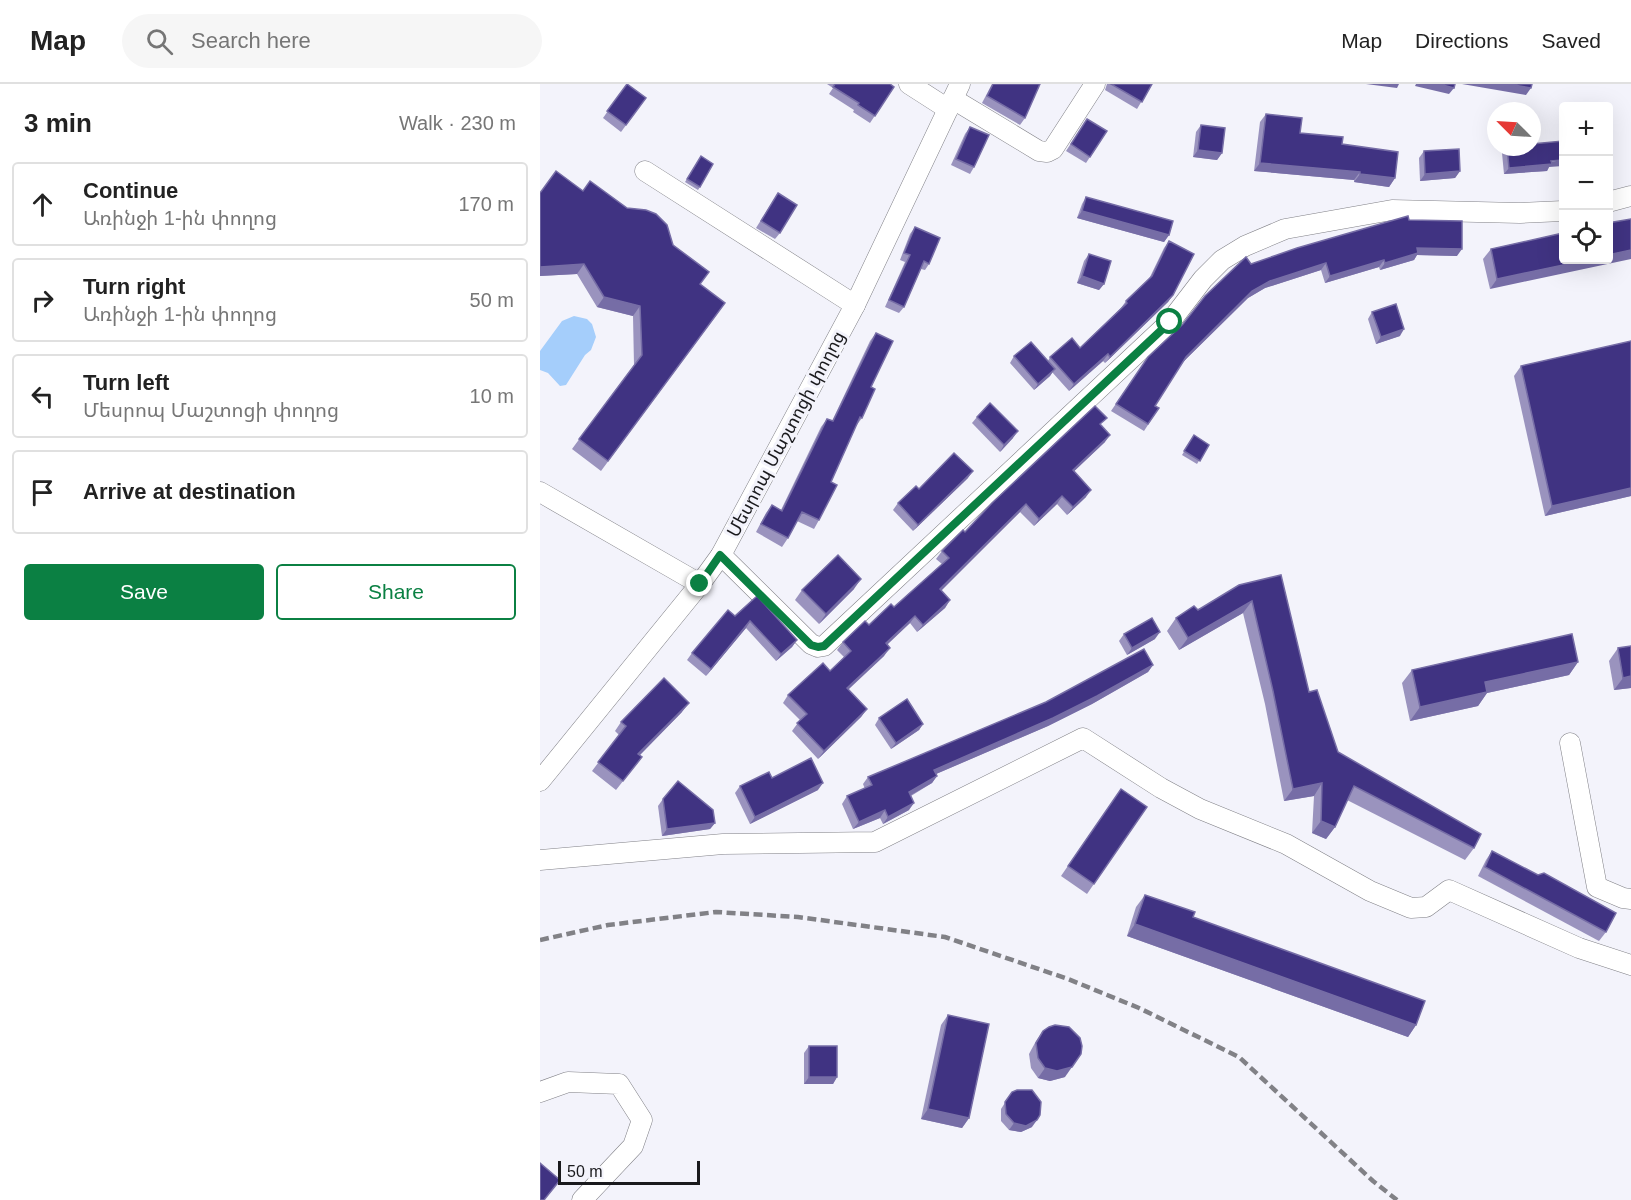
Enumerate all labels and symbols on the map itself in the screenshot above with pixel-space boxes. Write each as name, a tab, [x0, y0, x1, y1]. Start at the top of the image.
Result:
north arrow	[1487, 102, 1541, 156]
route start	[1156, 308, 1182, 334]
street label: Մեսրոպ Մաշտոցի փողոց	[723, 328, 849, 540]
route end	[686, 570, 712, 596]
scale bar	[558, 1158, 700, 1186]

